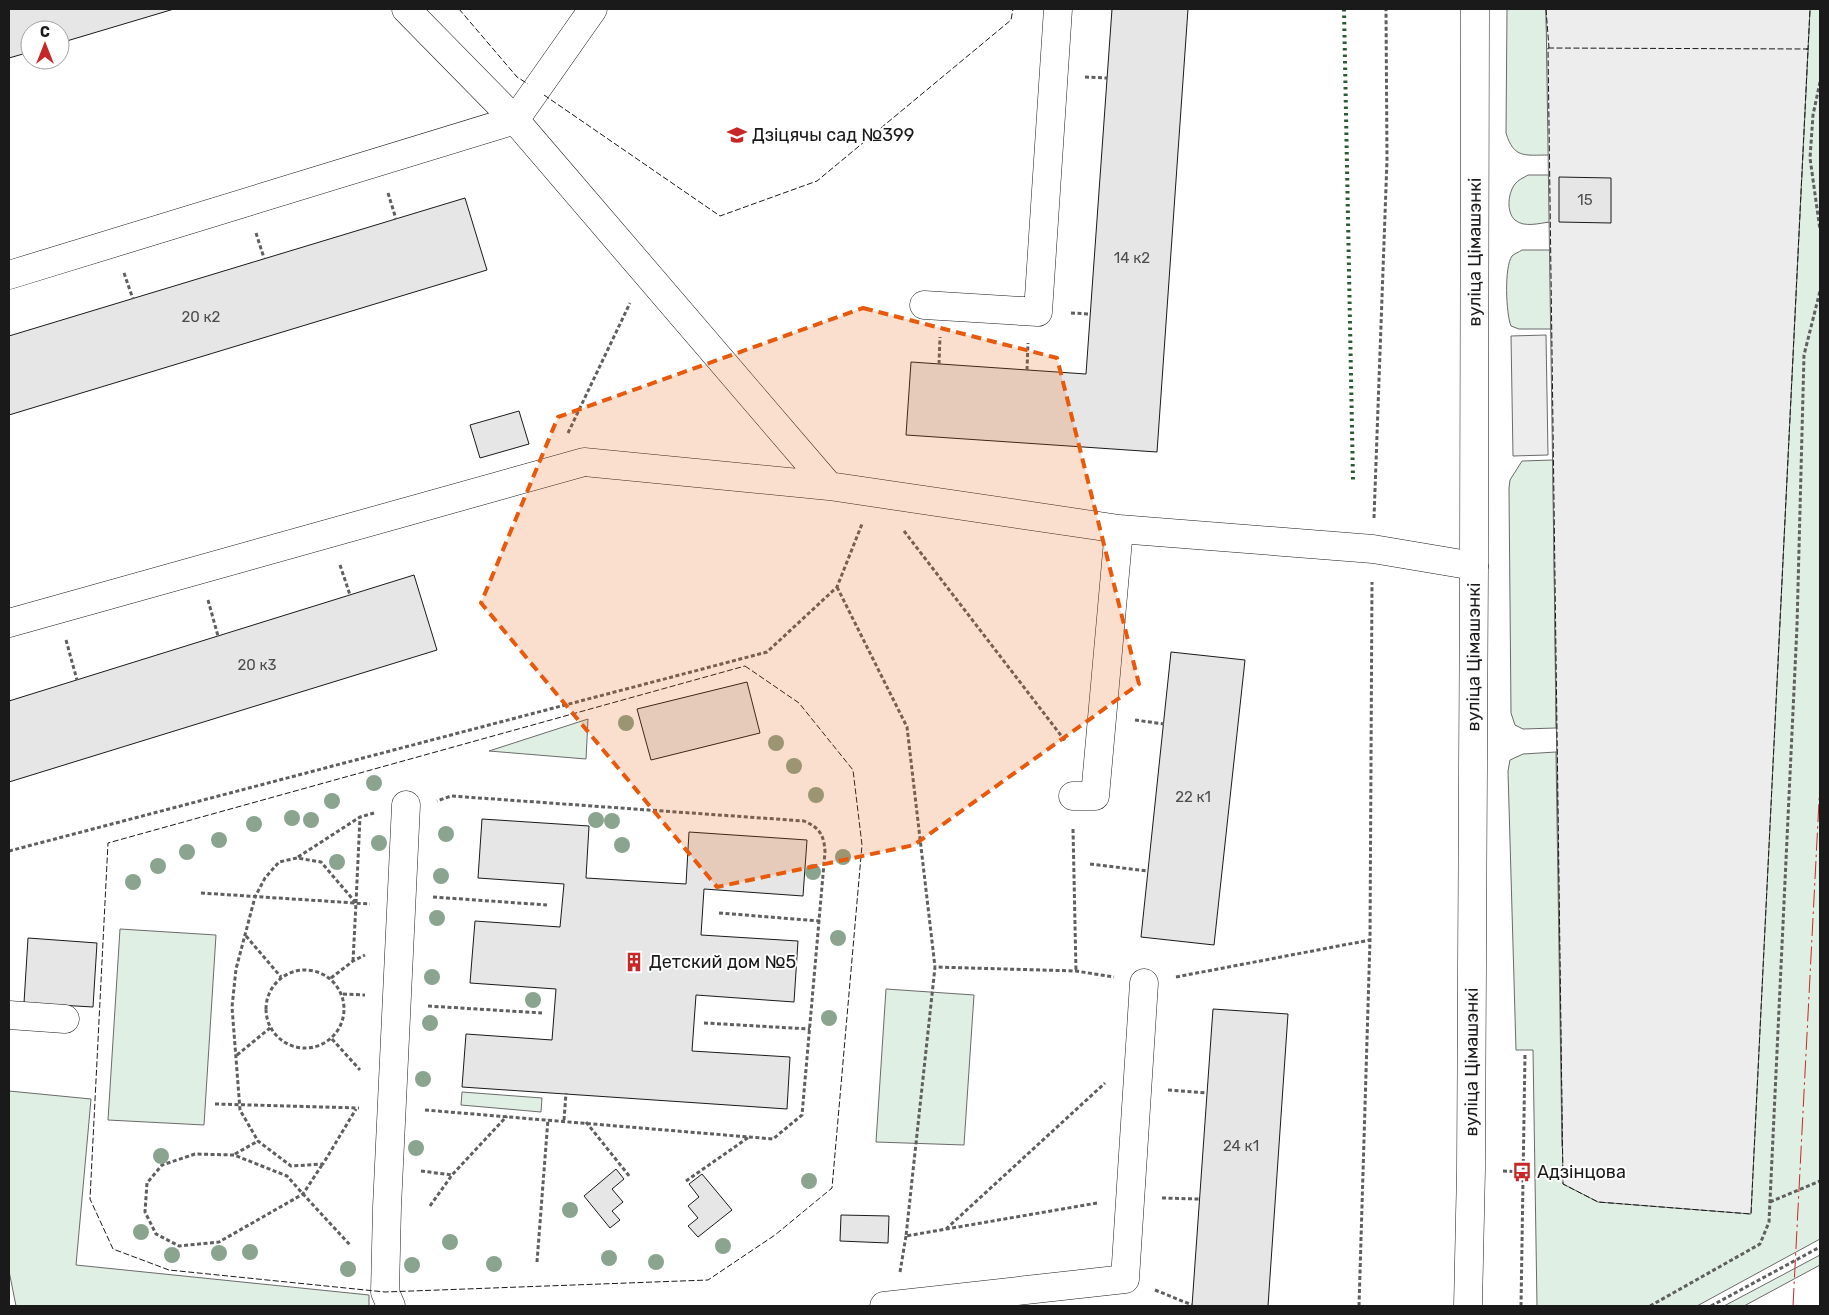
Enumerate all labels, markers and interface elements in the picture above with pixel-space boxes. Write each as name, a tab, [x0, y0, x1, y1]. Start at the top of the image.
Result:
north arrow	[20, 20, 70, 70]
text: С	[40, 24, 50, 41]
school or university icon: Дзіцячы сад №399	[726, 124, 748, 146]
place label: Дзіцячы сад №399	[752, 124, 914, 146]
street label: вуліца Цімашэнкі	[1463, 178, 1486, 326]
house number: 15	[1577, 191, 1593, 209]
house number: 14 к2	[1114, 249, 1150, 267]
house number: 20 к2	[182, 308, 221, 326]
street label: вуліца Цімашэнкі	[1462, 583, 1485, 731]
house number: 20 к3	[237, 656, 277, 674]
house number: 22 к1	[1175, 788, 1211, 806]
building icon: Детский дом №5	[623, 951, 645, 973]
place label: Детский дом №5	[649, 951, 796, 973]
street label: вуліца Цімашэнкі	[1460, 988, 1483, 1136]
house number: 24 к1	[1223, 1137, 1259, 1155]
bus stop icon: Адзінцова	[1511, 1161, 1533, 1183]
place label: Адзінцова	[1537, 1161, 1626, 1183]

